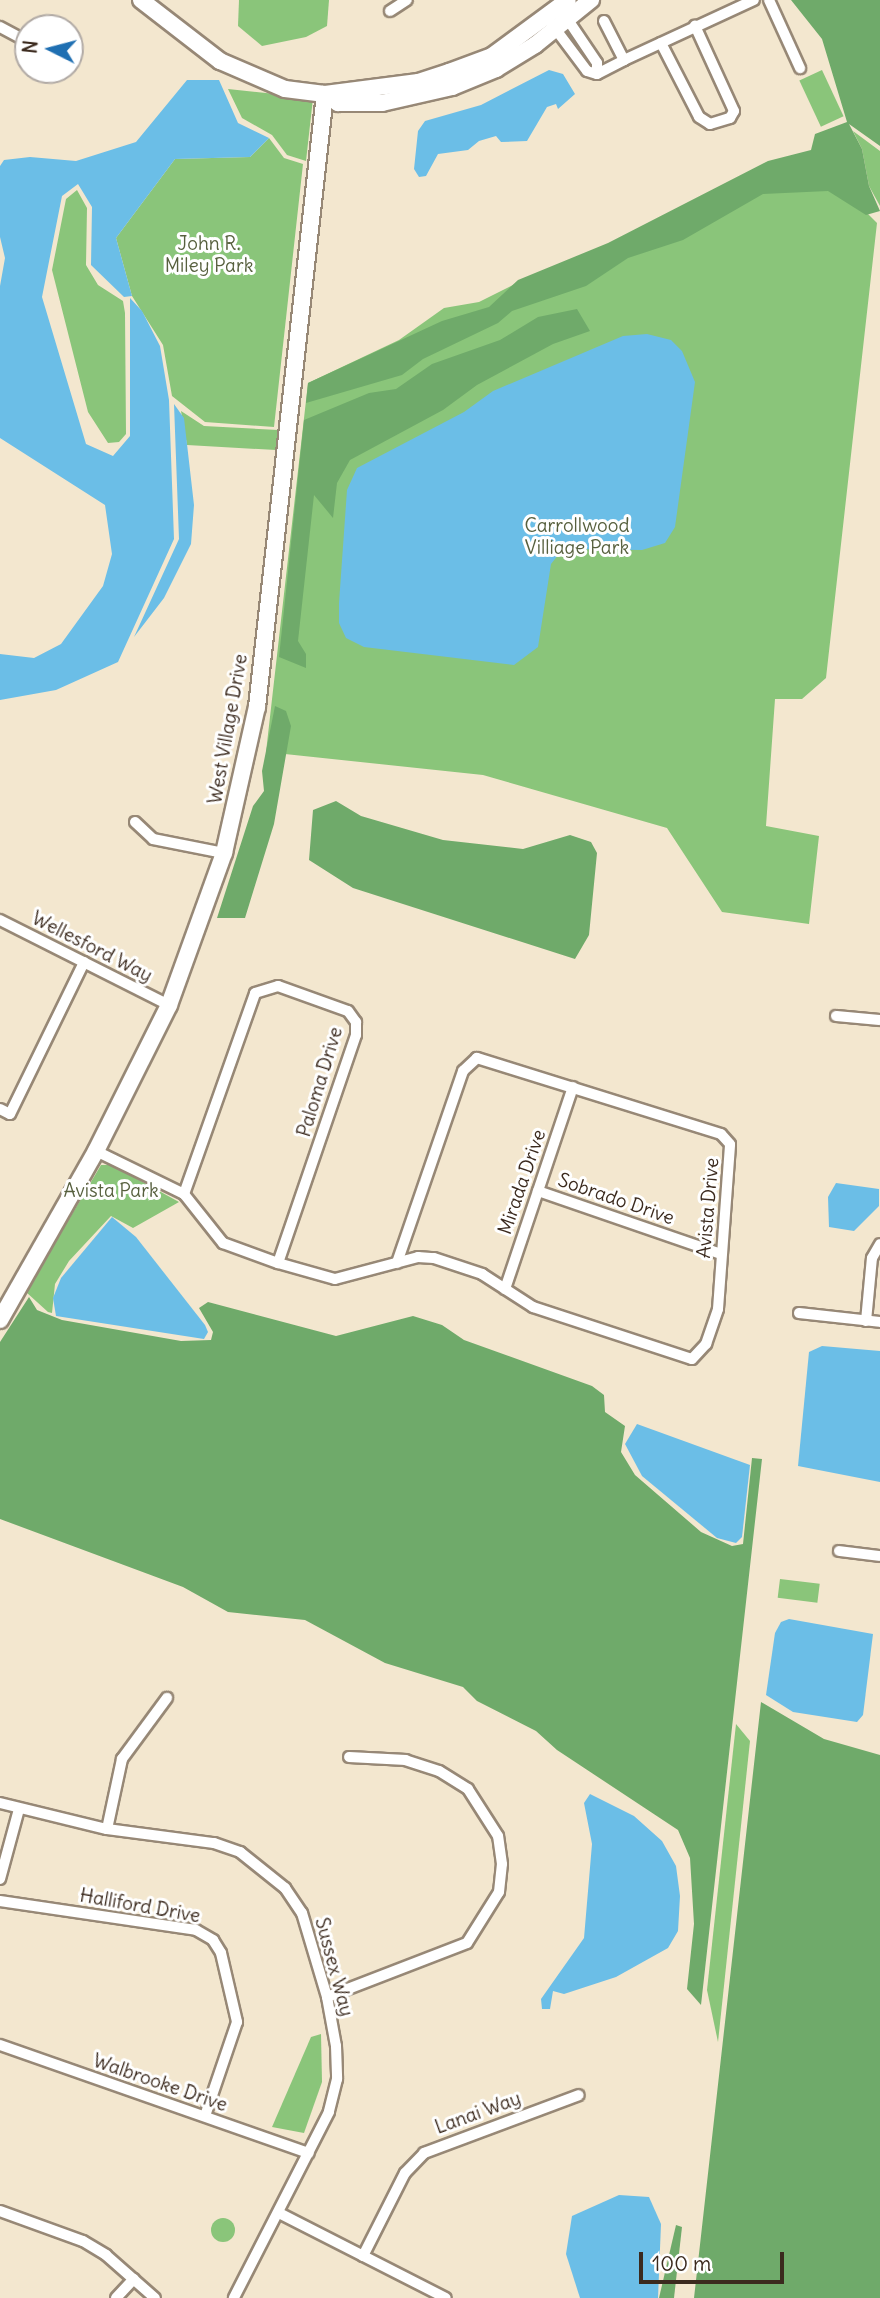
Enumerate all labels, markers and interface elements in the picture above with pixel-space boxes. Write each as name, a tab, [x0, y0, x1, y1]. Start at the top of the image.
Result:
north arrow	[14, 14, 84, 84]
text: N	[17, 39, 43, 55]
park label: John R. Miley Park	[165, 233, 253, 277]
park label: Carrollwood Villiage Park	[524, 515, 630, 559]
street label: West Village Drive	[204, 652, 252, 806]
street label: Wellesford Way	[28, 907, 156, 987]
street label: Paloma Drive	[292, 1024, 348, 1140]
street label: Mirada Drive	[493, 1127, 551, 1237]
street label: Avista Drive	[692, 1157, 724, 1259]
street label: Sobrado Drive	[555, 1168, 677, 1230]
park label: Avista Park	[63, 1180, 159, 1202]
street label: Halliford Drive	[78, 1884, 202, 1928]
street label: Sussex Way	[310, 1915, 358, 2019]
street label: Walbrooke Drive	[90, 2049, 230, 2117]
street label: Lanai Way	[432, 2087, 524, 2139]
scale bar	[642, 2238, 787, 2282]
text: 100 m	[652, 2250, 711, 2277]

